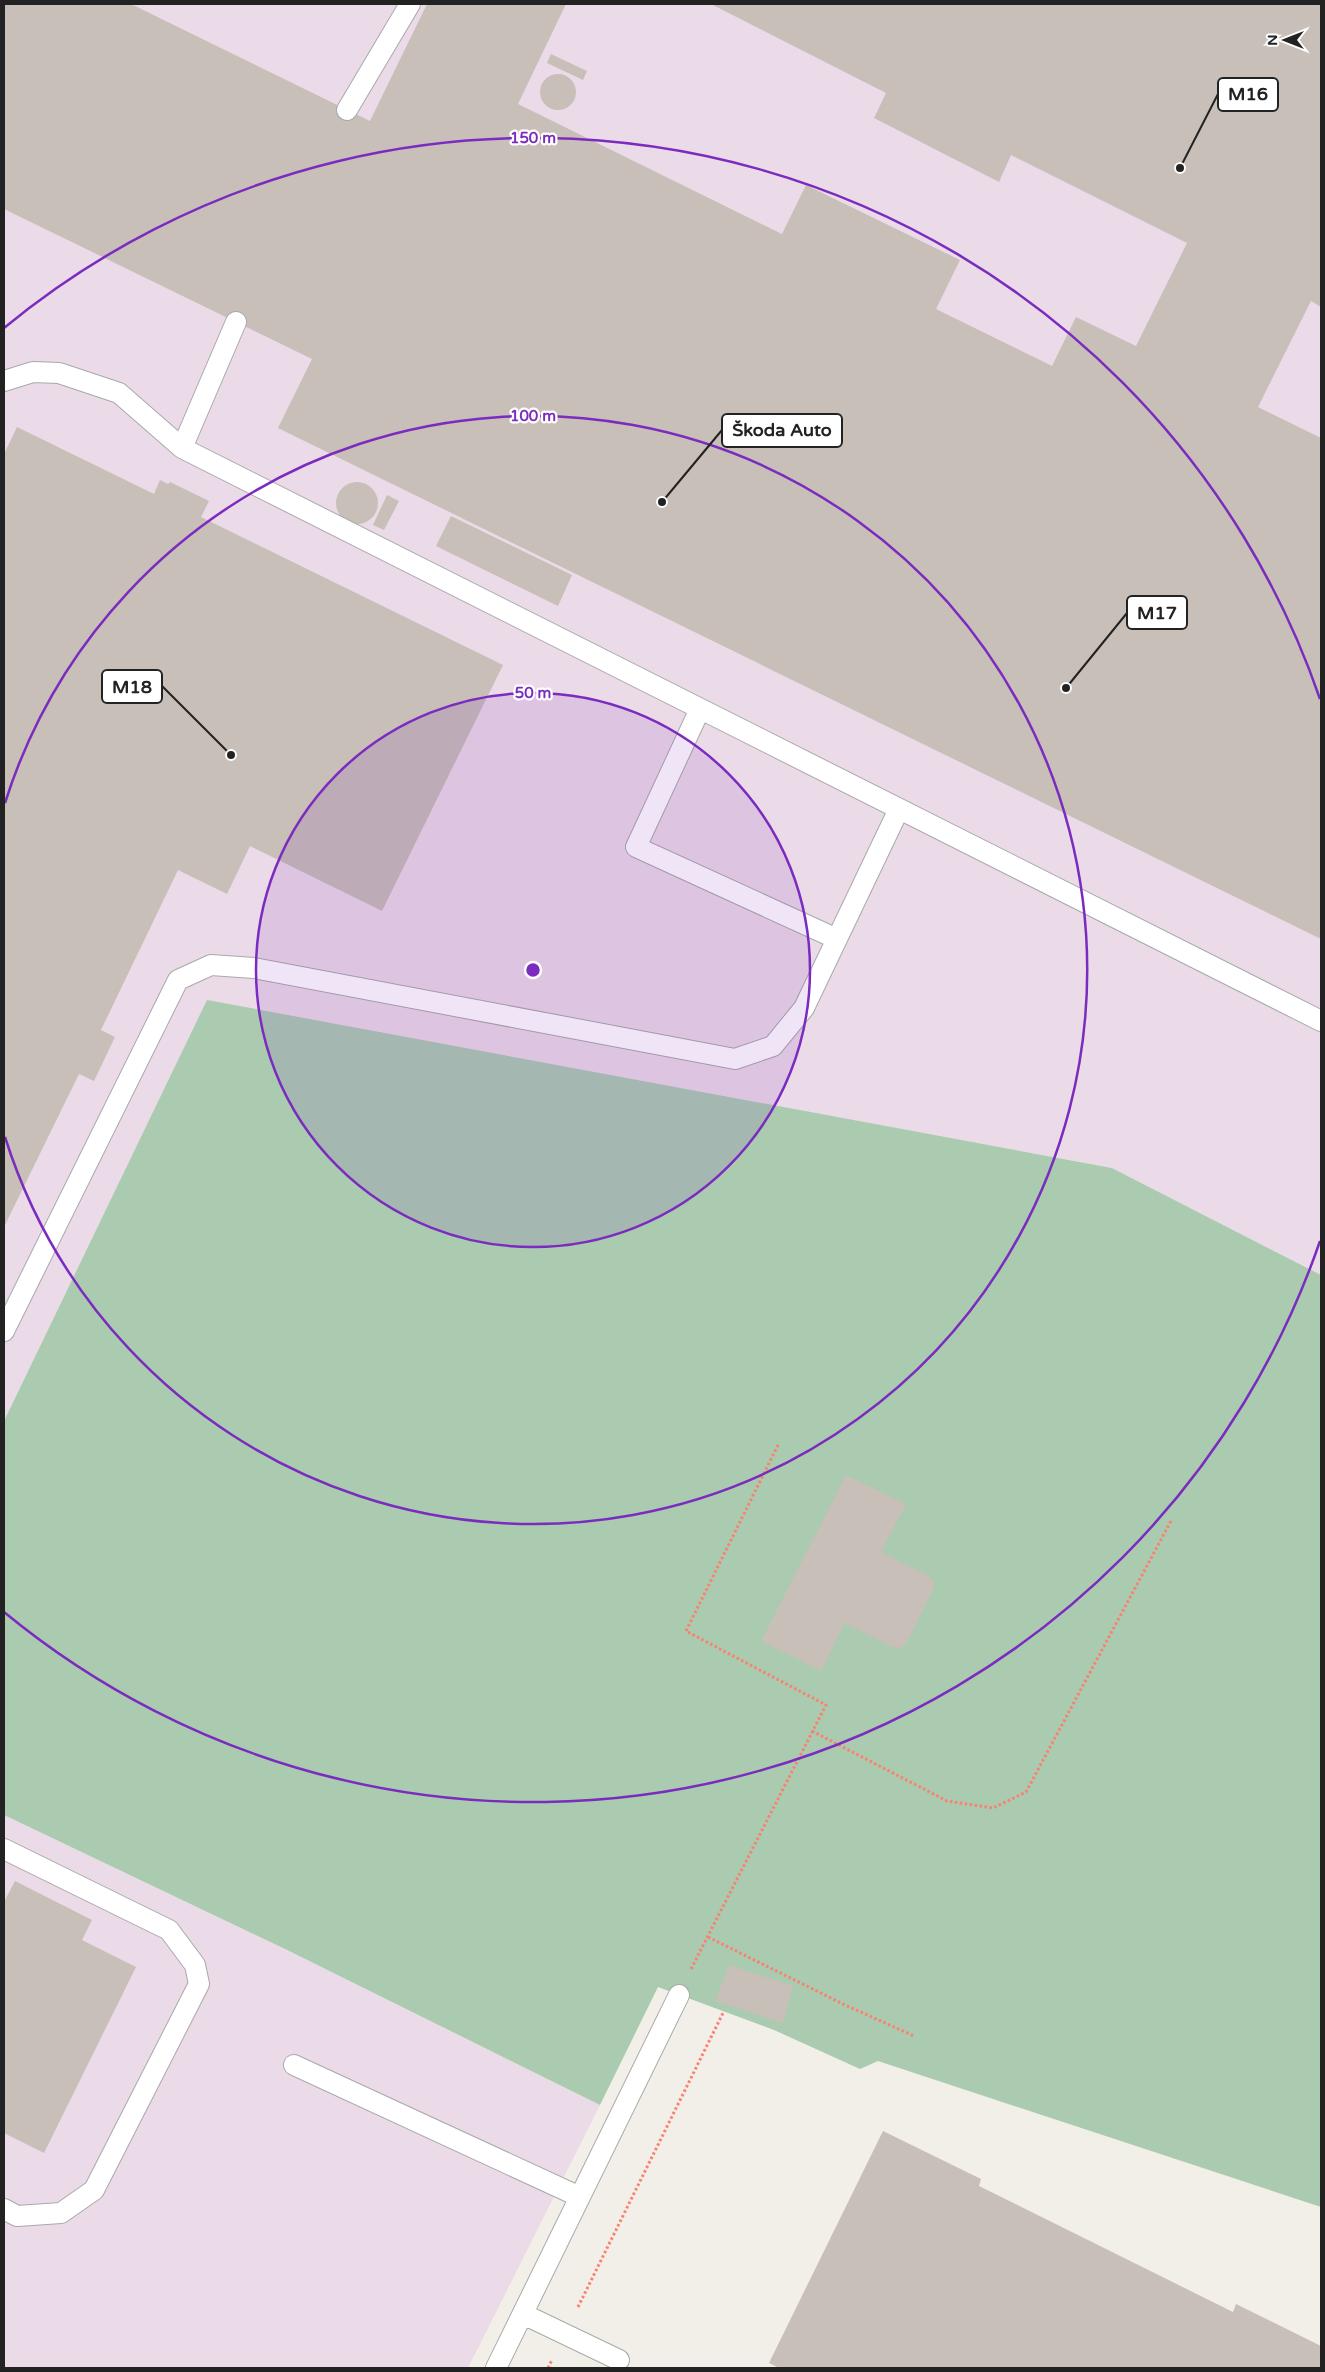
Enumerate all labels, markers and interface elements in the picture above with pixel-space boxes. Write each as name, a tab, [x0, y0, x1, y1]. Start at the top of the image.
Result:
north arrow	[1260, 15, 1310, 65]
text: N	[1264, 34, 1281, 46]
callout: M16	[1218, 78, 1278, 111]
text: M16	[1228, 83, 1268, 105]
text: 150 m	[510, 129, 556, 147]
text: 100 m	[510, 407, 556, 425]
callout: Škoda Auto	[722, 414, 842, 447]
text: Škoda Auto	[732, 419, 832, 441]
callout: M17	[1127, 596, 1187, 629]
text: M17	[1137, 602, 1177, 624]
callout: M18	[102, 670, 162, 703]
text: M18	[112, 676, 152, 698]
text: 50 m	[515, 684, 551, 702]
centre of rings	[524, 961, 542, 979]

